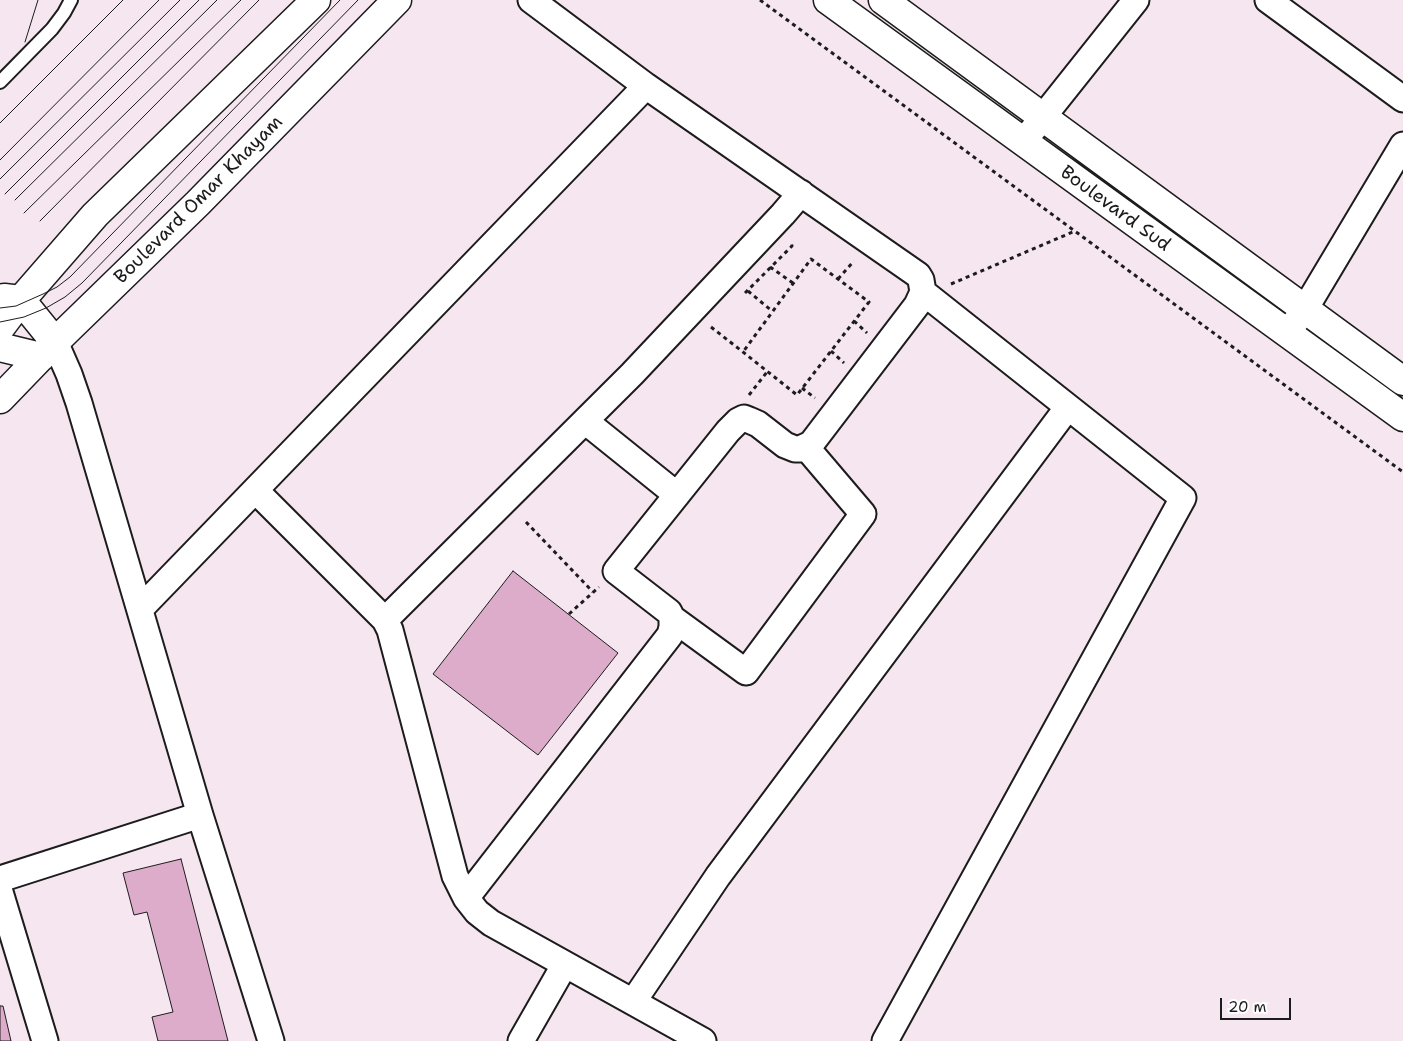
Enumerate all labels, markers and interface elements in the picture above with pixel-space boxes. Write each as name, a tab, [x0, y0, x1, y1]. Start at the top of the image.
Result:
street label: Boulevard Omar Khayam	[110, 111, 288, 289]
street label: Boulevard Sud	[1055, 161, 1175, 257]
scale bar	[1223, 988, 1294, 1020]
text: 20 m	[1228, 997, 1267, 1017]

